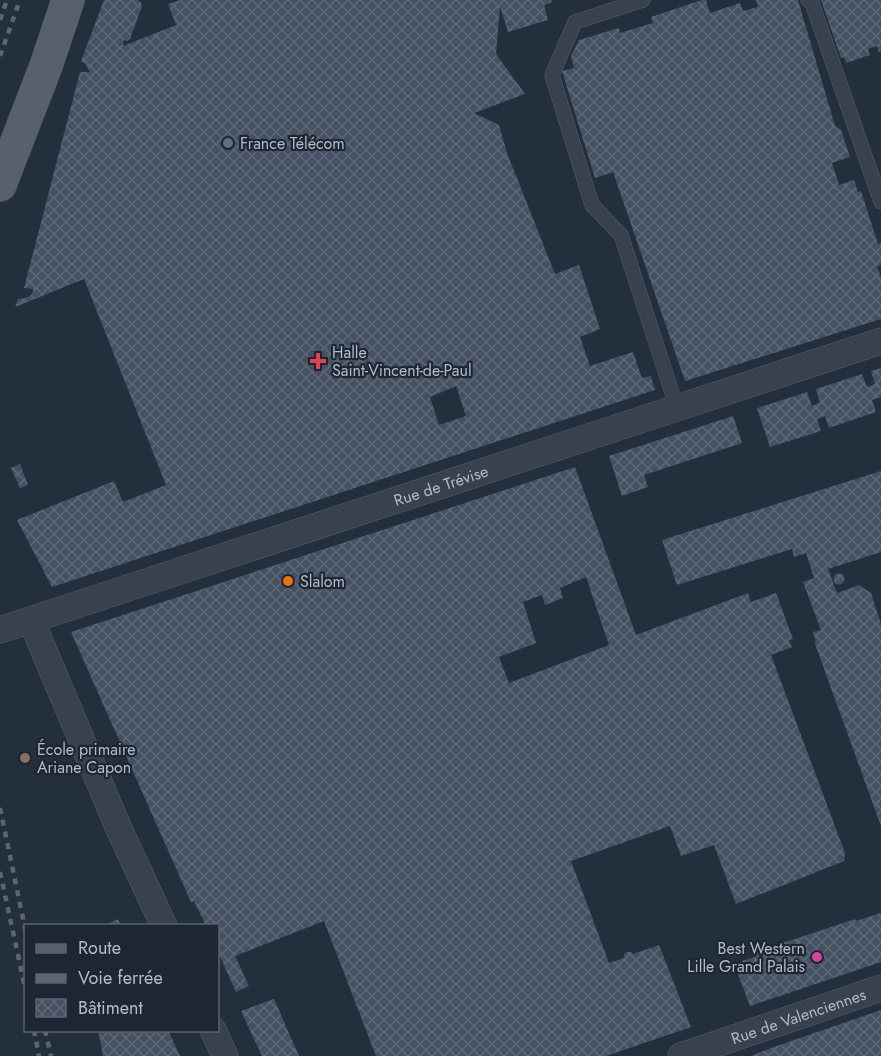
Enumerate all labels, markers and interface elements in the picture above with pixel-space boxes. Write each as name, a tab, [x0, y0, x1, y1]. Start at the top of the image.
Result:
place label: France Télécom	[240, 132, 345, 155]
marker: France Télécom	[221, 136, 235, 150]
place label: Halle Saint-Vincent-de-Paul	[332, 341, 472, 382]
marker: Halle Saint-Vincent-de-Paul	[309, 352, 327, 370]
street label: Rue de Trévise	[391, 459, 491, 512]
place label: Slalom	[300, 570, 345, 593]
marker: Slalom	[281, 574, 295, 588]
place label: École primaire Ariane Capon	[37, 738, 136, 779]
marker: École primaire Ariane Capon	[18, 751, 32, 765]
legend	[24, 924, 219, 1032]
text: Route	[78, 935, 121, 961]
place label: Best Western Lille Grand Palais	[687, 937, 805, 978]
marker: Best Western Lille Grand Palais	[810, 950, 824, 964]
text: Voie ferrée	[78, 965, 163, 991]
street label: Rue de Valenciennes	[728, 982, 869, 1050]
text: Bâtiment	[78, 995, 144, 1021]

